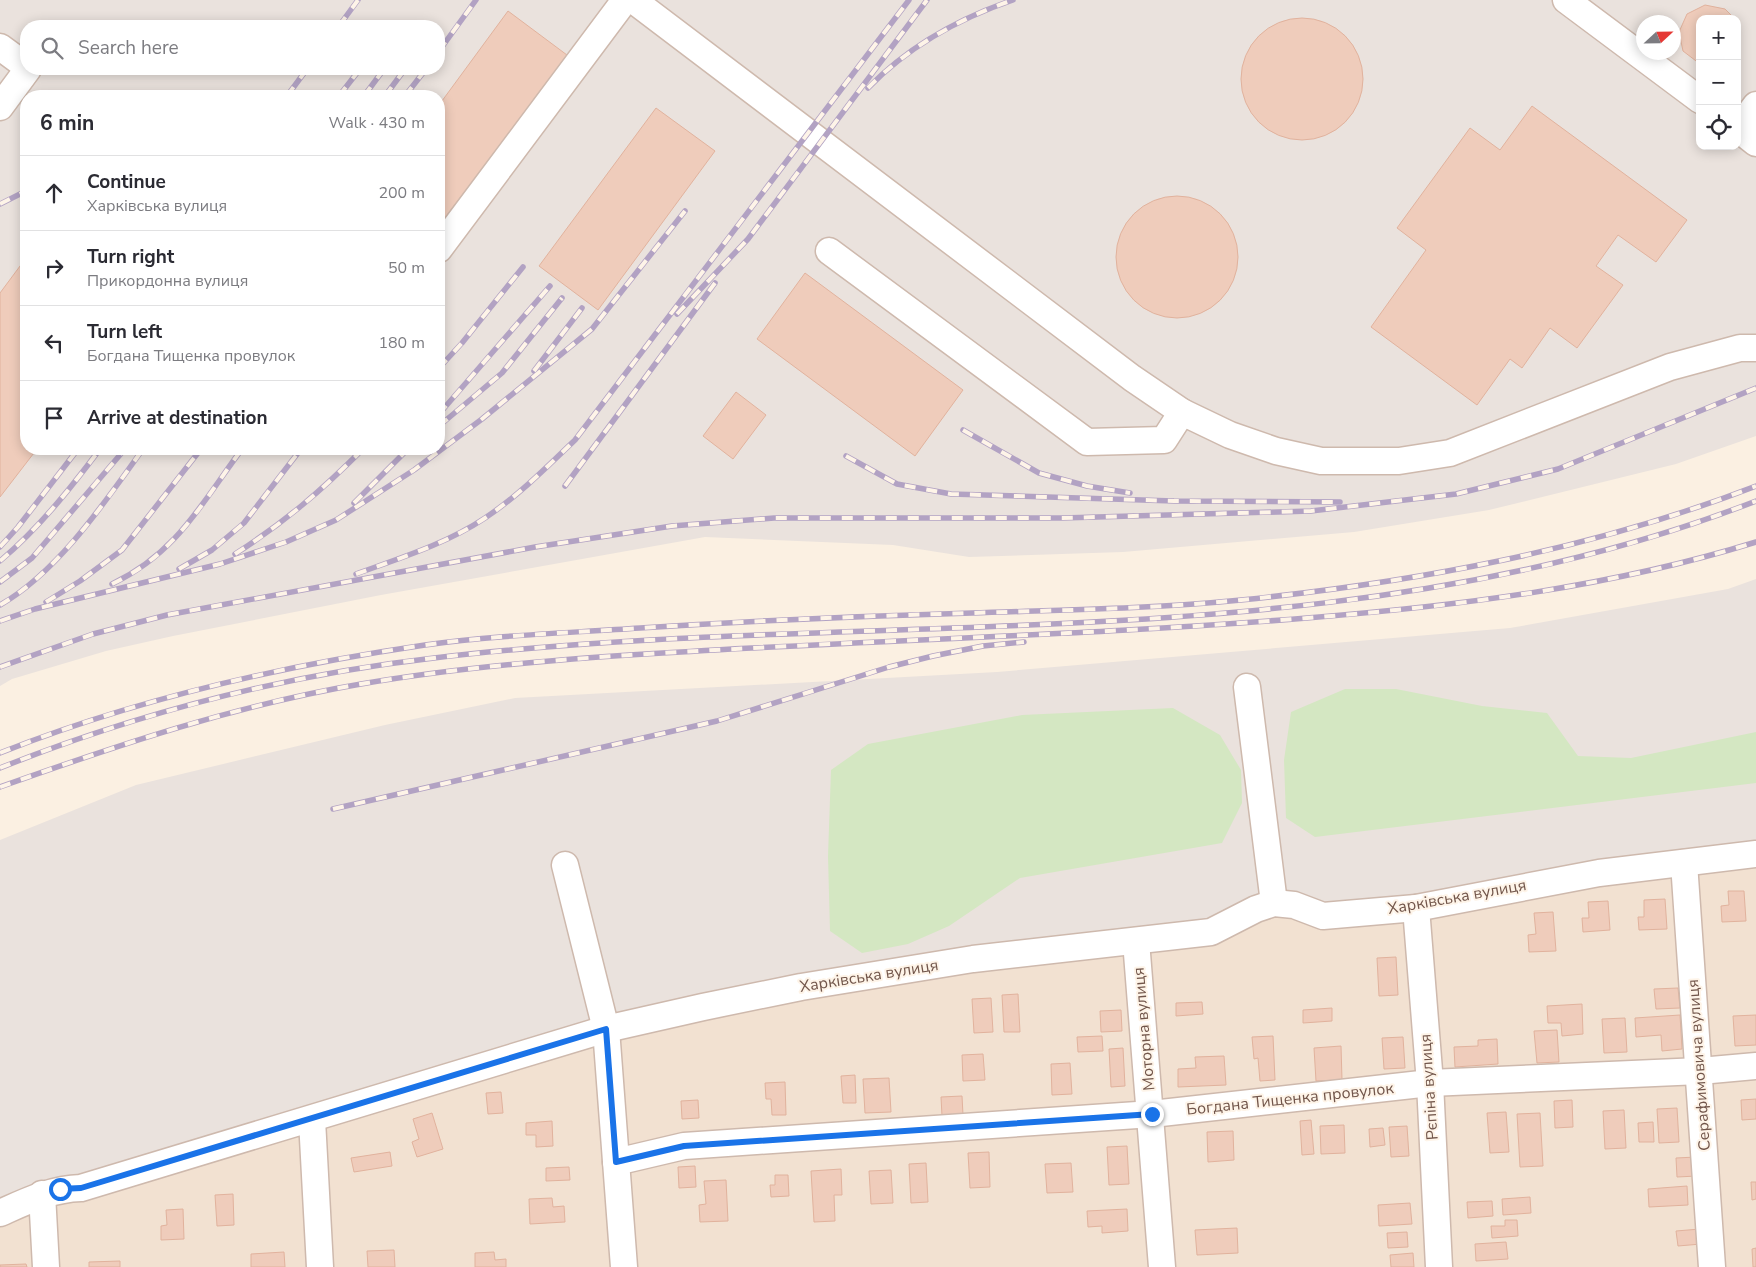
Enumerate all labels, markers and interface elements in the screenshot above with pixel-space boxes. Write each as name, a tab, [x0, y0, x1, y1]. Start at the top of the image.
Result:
north arrow	[1636, 15, 1681, 60]
map controls	[1696, 15, 1741, 150]
button: +	[1696, 15, 1741, 60]
search box	[20, 20, 445, 75]
icon: search	[38, 34, 66, 62]
text: Search here	[78, 35, 179, 61]
button: −	[1696, 60, 1741, 105]
button: locate	[1696, 105, 1741, 150]
text: 6 min	[40, 109, 94, 137]
text: Walk · 430 m	[329, 112, 425, 134]
text: Continue	[87, 169, 166, 195]
icon: ahead	[40, 179, 68, 207]
text: 200 m	[378, 182, 425, 204]
text: Харківська вулиця	[87, 195, 227, 217]
text: Turn right	[87, 244, 174, 270]
icon: right	[40, 254, 68, 282]
text: 50 m	[388, 257, 425, 279]
text: Прикордонна вулиця	[87, 270, 248, 292]
text: Turn left	[87, 319, 162, 345]
icon: left	[40, 329, 68, 357]
text: 180 m	[378, 332, 425, 354]
text: Богдана Тищенка провулок	[87, 345, 295, 367]
icon: arrive	[40, 404, 68, 432]
text: Arrive at destination	[87, 405, 268, 431]
street label: Харківська вулиця	[1386, 874, 1528, 920]
street label: Харківська вулиця	[798, 954, 940, 998]
street label: Моторна вулиця	[1128, 966, 1160, 1092]
street label: Серафимовича вулиця	[1682, 978, 1716, 1152]
street label: Рєпіна вулиця	[1414, 1033, 1444, 1141]
street label: Богдана Тищенка провулок	[1185, 1077, 1395, 1121]
route end	[1141, 1103, 1164, 1126]
route start	[49, 1178, 72, 1201]

